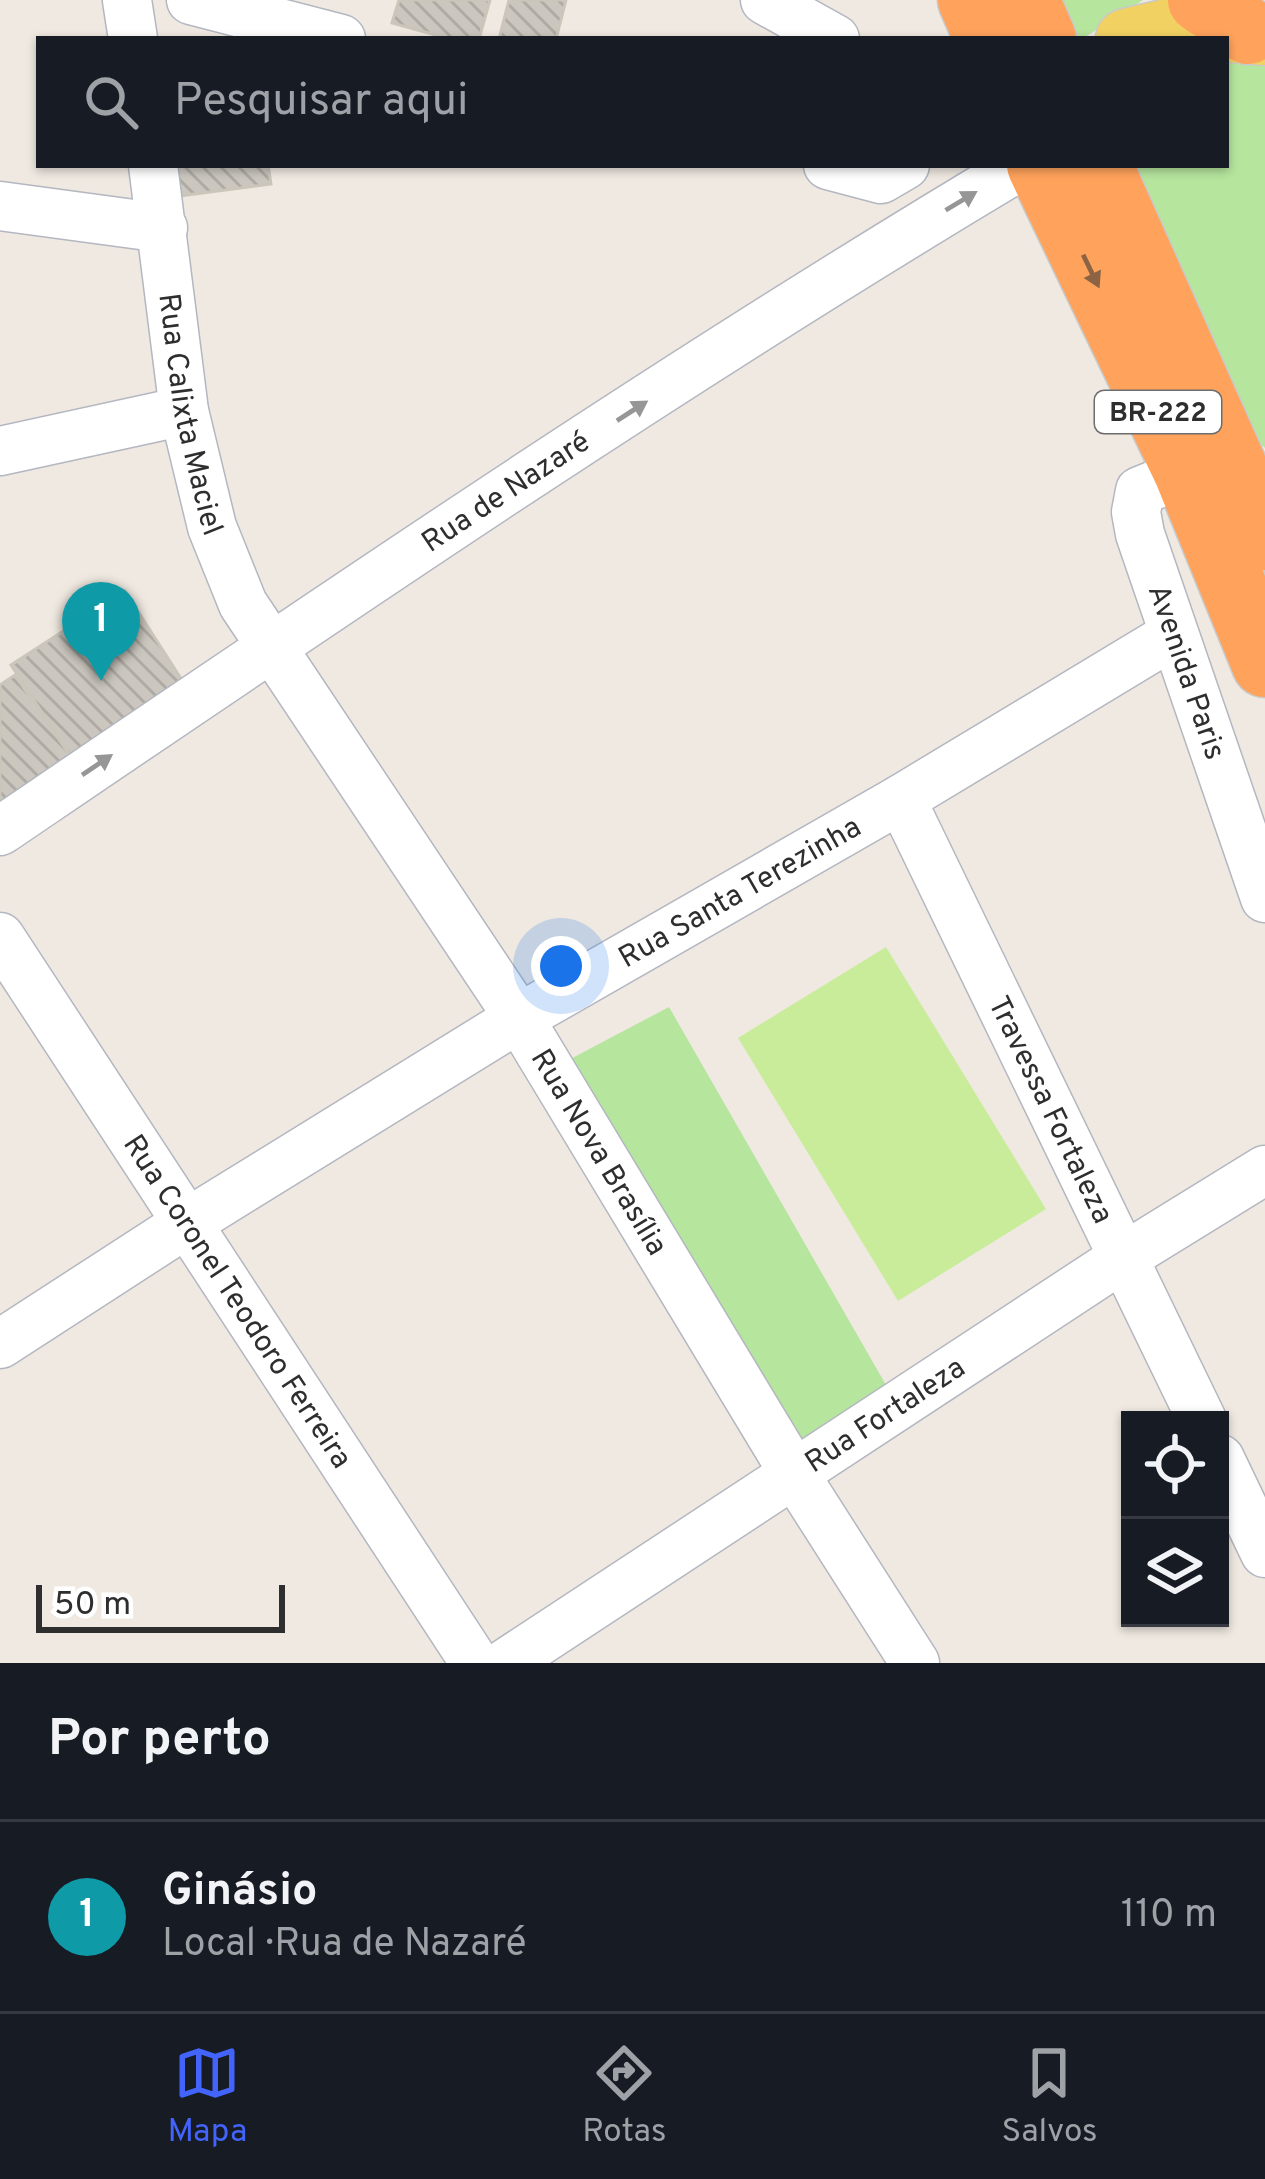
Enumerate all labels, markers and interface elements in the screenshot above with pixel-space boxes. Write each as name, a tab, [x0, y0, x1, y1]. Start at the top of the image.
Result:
search box	[36, 36, 1229, 168]
icon: search	[78, 69, 144, 135]
text: Pesquisar aqui	[174, 74, 468, 131]
one-way arrow	[944, 191, 978, 212]
one-way arrow	[1081, 254, 1101, 289]
street label: Rua Calixta Maciel	[148, 291, 230, 542]
road number: BR-222	[1095, 391, 1221, 433]
one-way arrow	[616, 400, 648, 422]
street label: Rua de Nazaré	[416, 424, 598, 562]
street label: Avenida Paris	[1138, 580, 1232, 765]
pin: 1	[62, 582, 140, 681]
one-way arrow	[80, 754, 113, 777]
street label: Rua Santa Terezinha	[613, 810, 868, 978]
your location	[531, 936, 591, 996]
street label: Travessa Fortaleza	[978, 991, 1120, 1230]
street label: Rua Nova Brasília	[521, 1043, 674, 1263]
street label: Rua Coronel Teodoro Ferreira	[113, 1129, 359, 1476]
street label: Rua Fortaleza	[799, 1350, 973, 1482]
map controls	[1121, 1411, 1229, 1627]
button: locate	[1121, 1411, 1229, 1519]
button: layers	[1121, 1519, 1229, 1627]
scale bar	[36, 1579, 285, 1632]
text: 50 m	[54, 1585, 131, 1627]
text: Por perto	[48, 1709, 271, 1774]
text: Ginásio	[162, 1864, 318, 1921]
text: 1	[79, 1892, 95, 1941]
text: 110 m	[1121, 1892, 1217, 1941]
text: Local · Rua de Nazaré	[162, 1921, 527, 1970]
tab: Mapa	[167, 2040, 247, 2154]
tab: Rotas	[582, 2040, 666, 2154]
tab: Salvos	[1001, 2040, 1097, 2154]

